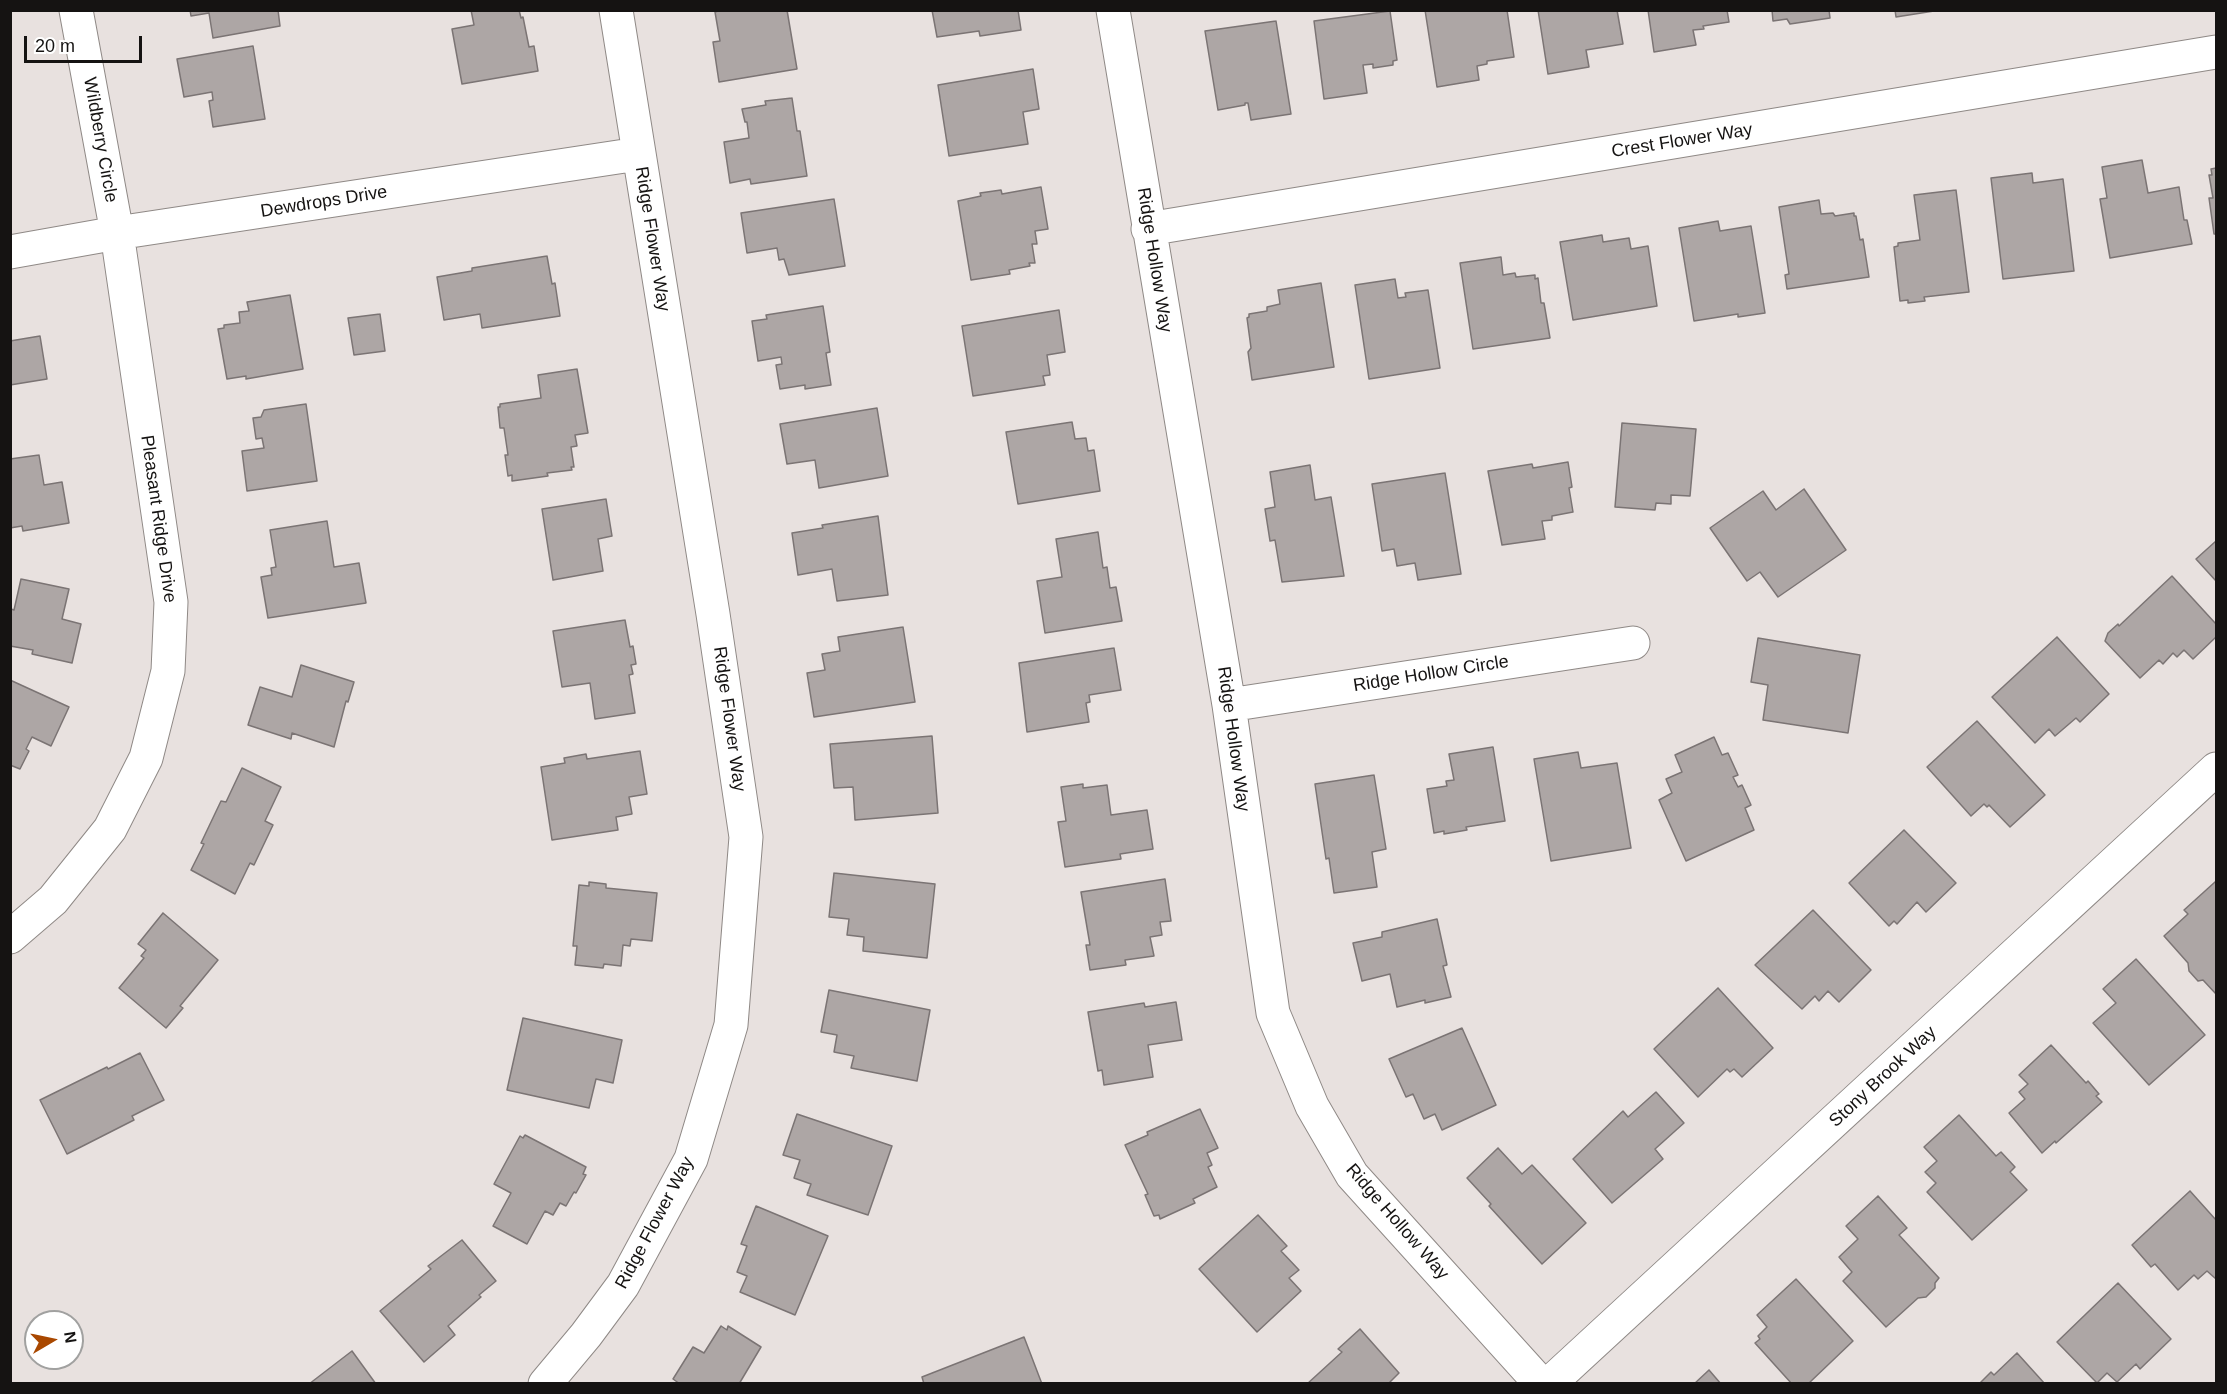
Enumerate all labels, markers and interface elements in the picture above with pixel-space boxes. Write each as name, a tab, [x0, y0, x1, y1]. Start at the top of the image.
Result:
scale bar	[27, 24, 146, 62]
text: 20 m	[35, 36, 75, 56]
street label: Wildberry Circle	[78, 76, 122, 204]
street label: Crest Flower Way	[1610, 119, 1754, 163]
street label: Ridge Flower Way	[630, 165, 674, 313]
street label: Dewdrops Drive	[259, 181, 389, 223]
street label: Ridge Hollow Way	[1132, 186, 1176, 334]
street label: Pleasant Ridge Drive	[136, 434, 180, 604]
street label: Ridge Flower Way	[708, 645, 750, 793]
street label: Ridge Hollow Circle	[1352, 651, 1510, 697]
street label: Ridge Hollow Way	[1212, 665, 1254, 813]
street label: Stony Brook Way	[1825, 1022, 1941, 1132]
street label: Ridge Flower Way	[611, 1153, 699, 1293]
street label: Ridge Hollow Way	[1341, 1160, 1453, 1284]
north arrow	[24, 1310, 84, 1370]
text: N	[61, 1330, 80, 1344]

